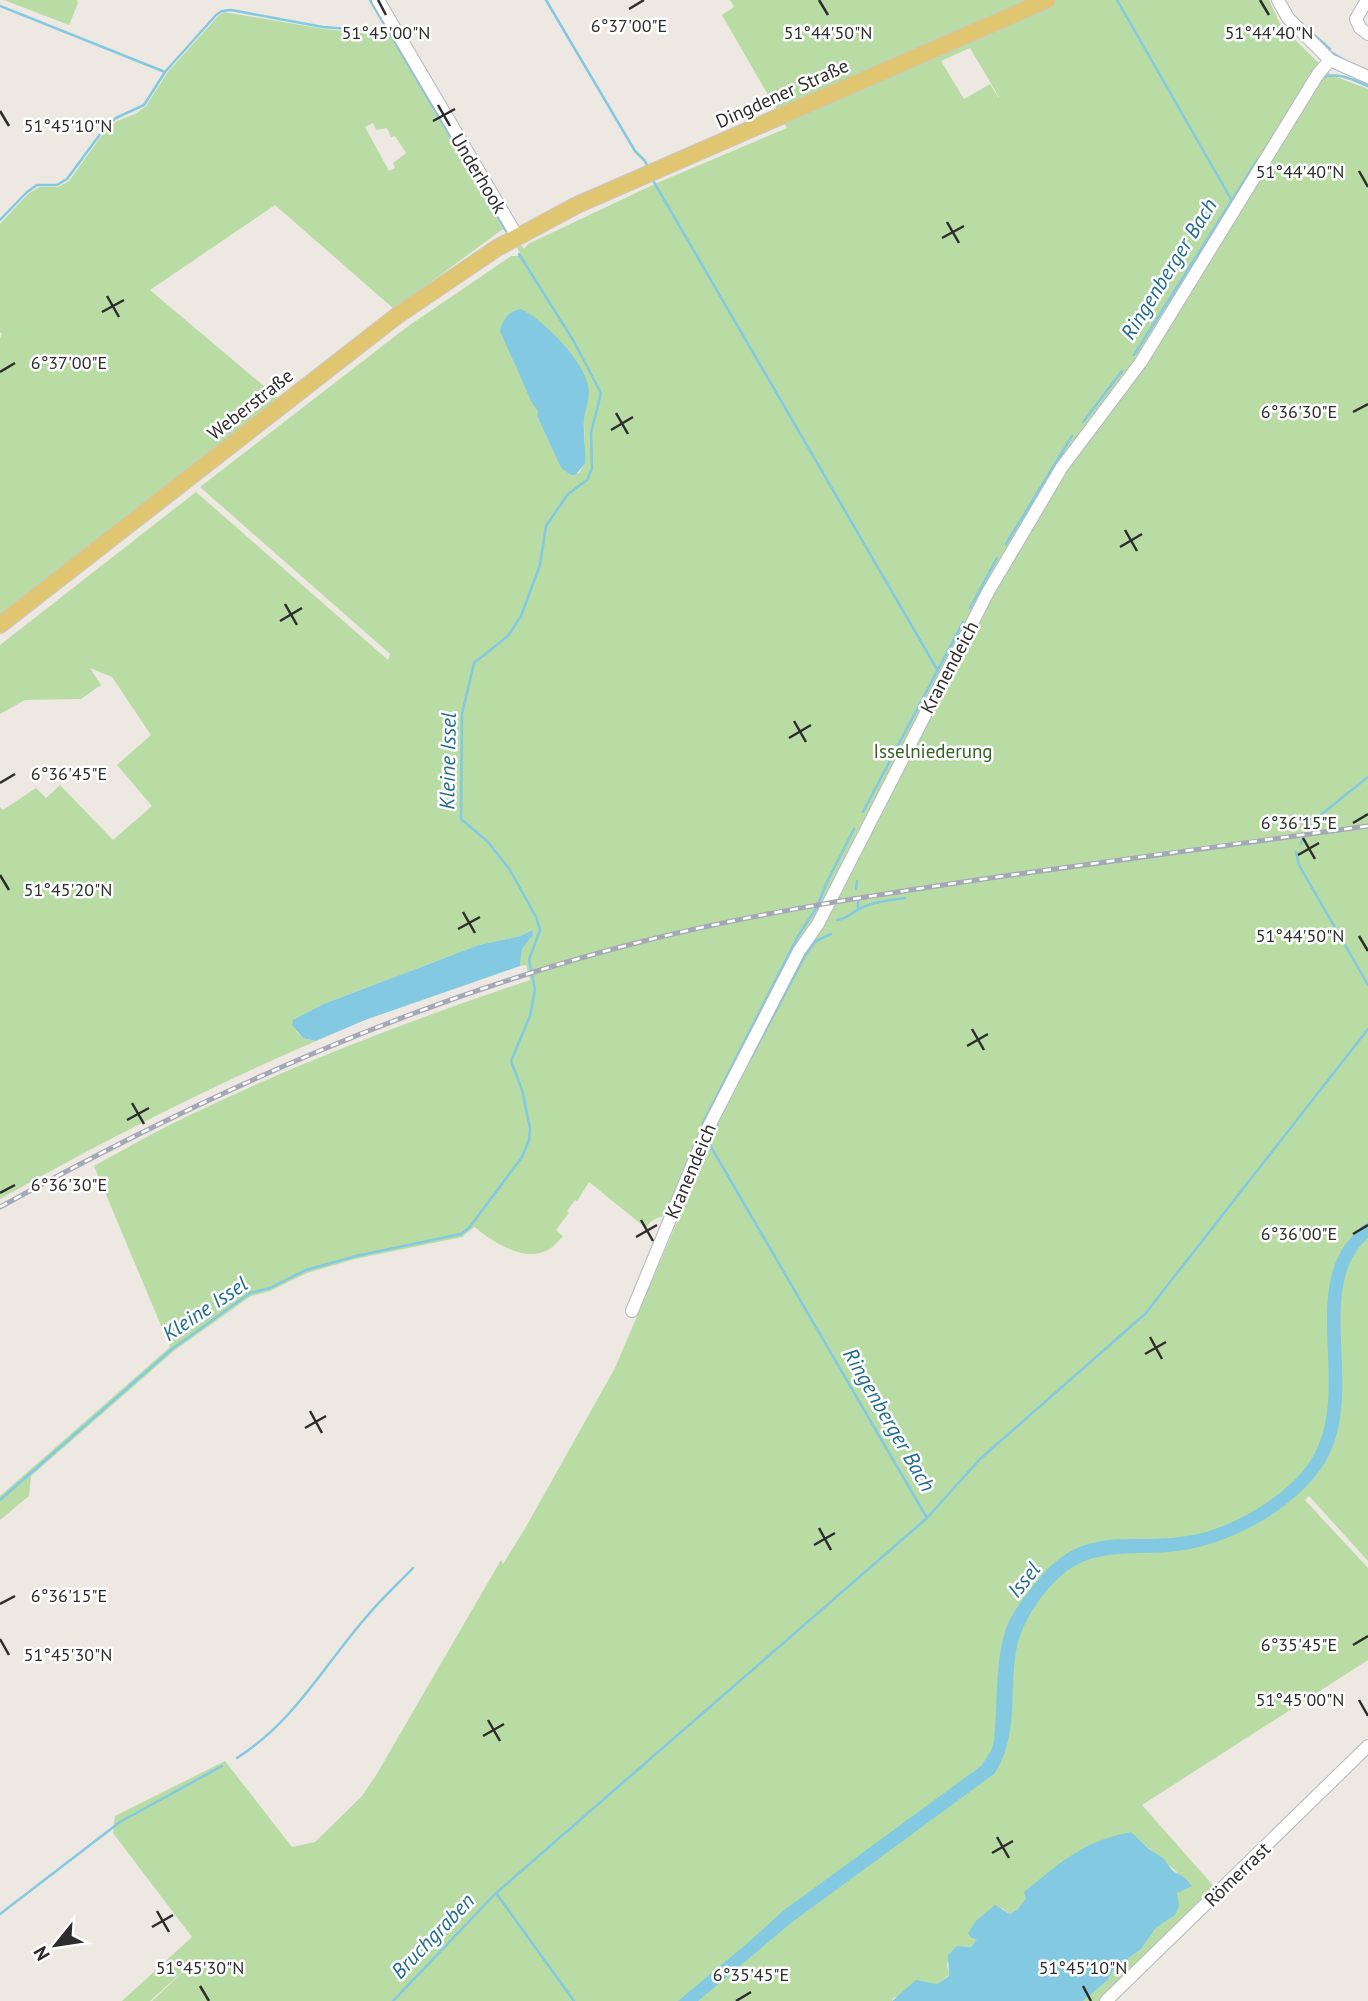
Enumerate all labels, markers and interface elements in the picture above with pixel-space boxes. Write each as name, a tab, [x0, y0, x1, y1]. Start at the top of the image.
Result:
text: 6°37'00"E	[591, 14, 667, 37]
text: 51°45'00"N	[342, 21, 430, 44]
text: 51°44'50"N	[784, 21, 872, 44]
text: 51°44'40"N	[1225, 21, 1313, 44]
street label: Dingdener Straße	[712, 53, 852, 133]
text: 51°45'10"N	[24, 114, 112, 137]
street label: Underhook	[446, 129, 512, 217]
text: 51°44'40"N	[1256, 160, 1344, 183]
water label: Ringenberger Bach	[1114, 193, 1223, 344]
text: 6°37'00"E	[31, 351, 107, 374]
street label: Weberstraße	[202, 363, 298, 445]
text: 6°36'30"E	[1261, 400, 1337, 423]
street label: Kranendeich	[915, 617, 983, 717]
water label: Kleine Issel	[433, 712, 462, 810]
park label: Isselniederung	[873, 739, 993, 763]
text: 6°36'45"E	[31, 762, 107, 785]
text: 6°36'15"E	[1261, 811, 1337, 834]
text: 51°45'20"N	[24, 878, 112, 901]
text: 51°44'50"N	[1256, 924, 1344, 947]
street label: Kranendeich	[659, 1120, 721, 1222]
text: 6°36'30"E	[31, 1173, 107, 1196]
text: 6°36'00"E	[1261, 1222, 1337, 1245]
water label: Kleine Issel	[157, 1270, 253, 1347]
water label: Ringenberger Bach	[837, 1343, 941, 1496]
water label: Issel	[1001, 1556, 1046, 1603]
text: 6°36'15"E	[31, 1584, 107, 1607]
text: 6°35'45"E	[1261, 1633, 1337, 1656]
text: 51°45'30"N	[24, 1643, 112, 1666]
text: 51°45'00"N	[1256, 1688, 1344, 1711]
street label: Römerrast	[1199, 1836, 1275, 1911]
water label: Bruchgraben	[385, 1887, 480, 1984]
north arrow	[21, 1910, 91, 1980]
text: N	[28, 1942, 55, 1965]
text: 51°45'30"N	[156, 1956, 244, 1979]
text: 51°45'10"N	[1039, 1956, 1127, 1979]
text: 6°35'45"E	[713, 1963, 789, 1986]

